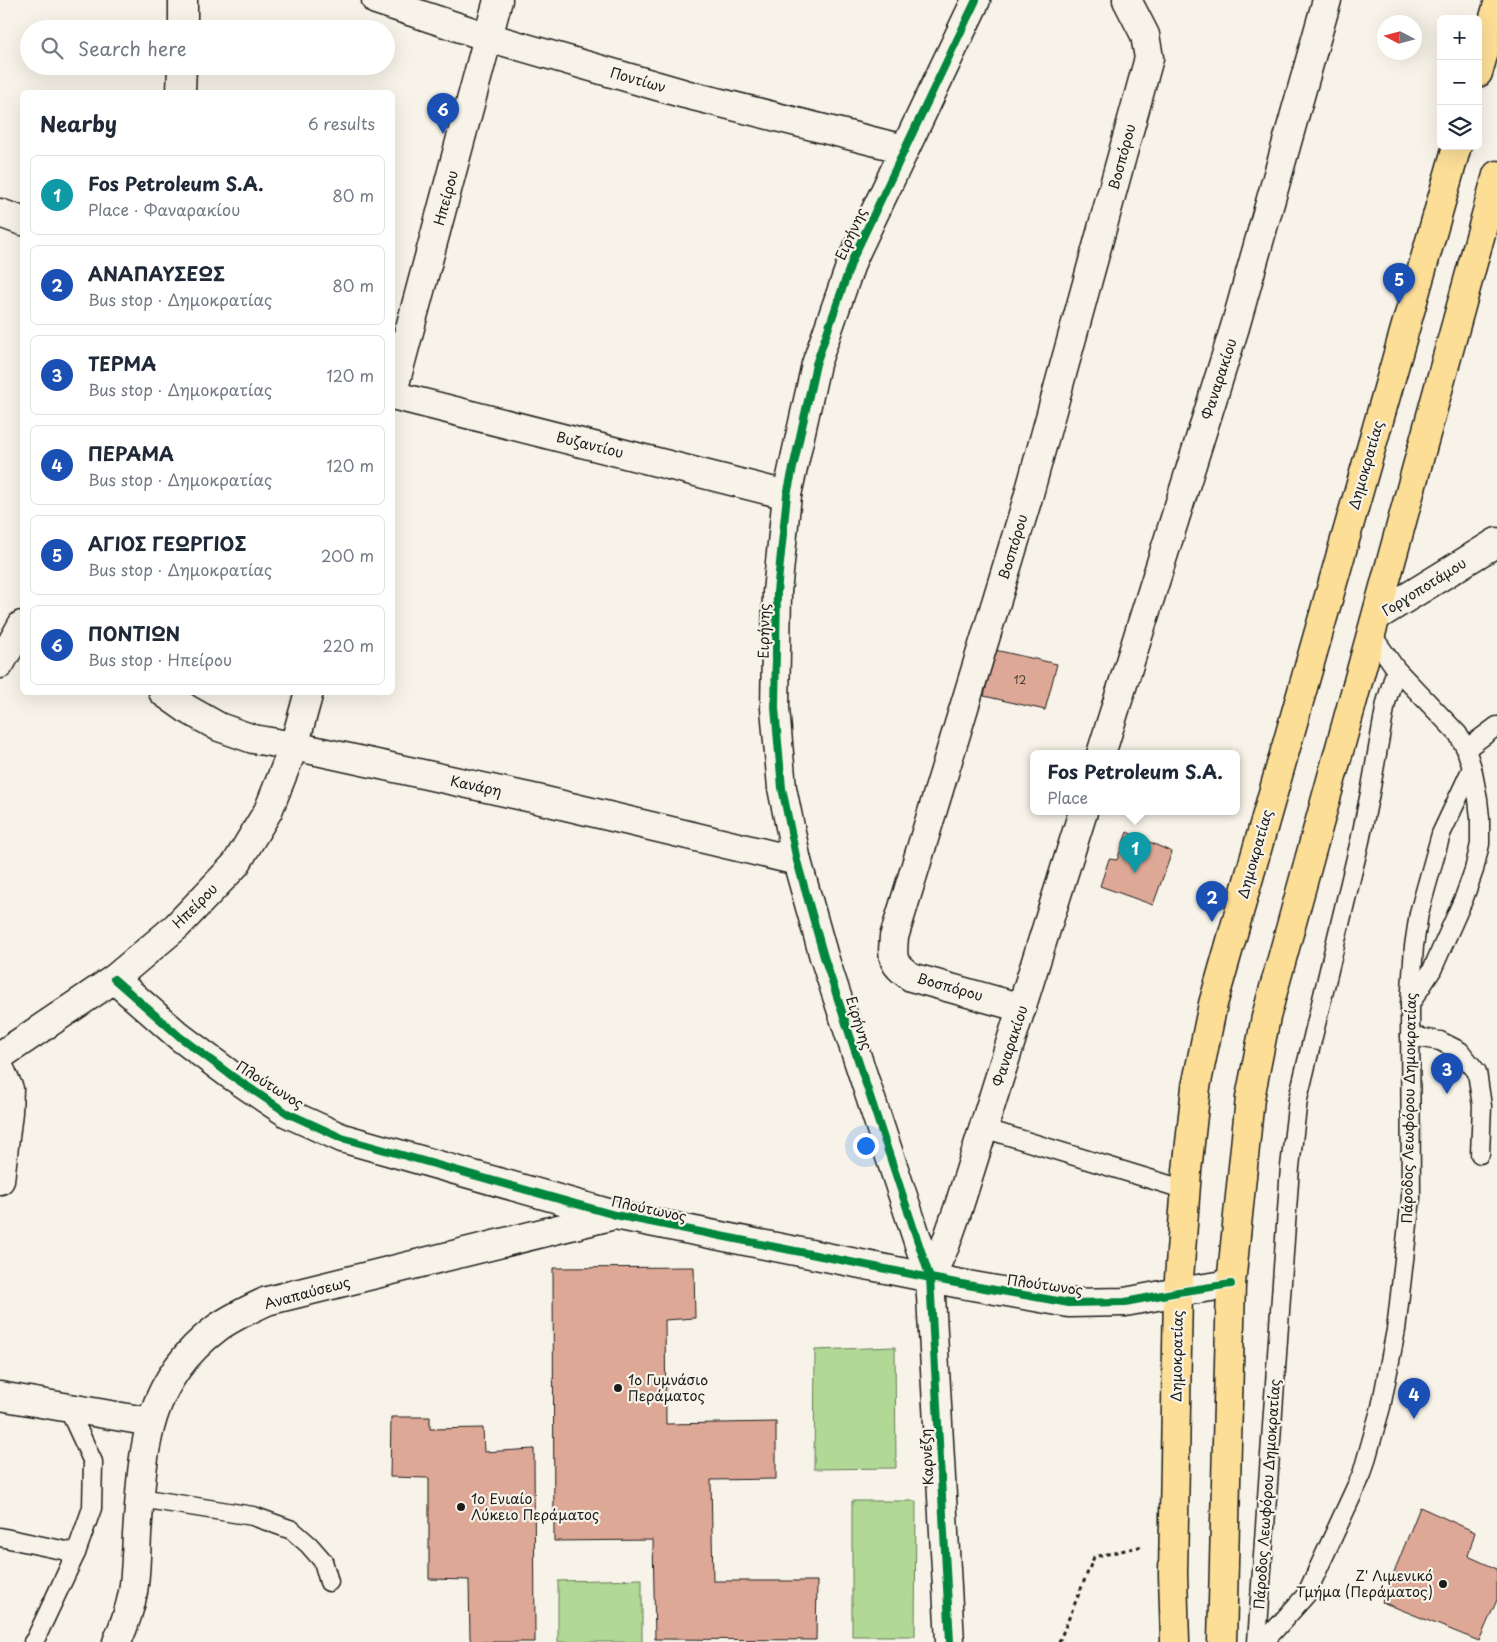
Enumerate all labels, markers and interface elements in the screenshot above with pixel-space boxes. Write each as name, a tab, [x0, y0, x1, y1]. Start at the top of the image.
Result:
north arrow	[1377, 15, 1422, 60]
map controls	[1437, 15, 1482, 150]
button: +	[1437, 15, 1482, 60]
search box	[20, 20, 395, 75]
icon: search	[38, 34, 66, 62]
text: Search here	[78, 34, 187, 62]
button: −	[1437, 60, 1482, 105]
street label: Ποντίων	[608, 62, 669, 97]
pin: 6	[427, 93, 459, 134]
button: layers	[1437, 105, 1482, 150]
text: Nearby	[40, 107, 117, 139]
text: 6 results	[308, 111, 375, 135]
street label: Βοσπόρου	[1103, 121, 1140, 192]
street label: Ηπείρου	[428, 168, 463, 228]
text: Fos Petroleum S.A.	[88, 169, 263, 197]
text: 1	[53, 183, 61, 207]
text: 80 m	[332, 183, 374, 207]
text: Place · Φαναρακίου	[88, 197, 240, 221]
street label: Ειρήνης	[830, 204, 871, 263]
text: ΑΝΑΠΑΥΣΕΩΣ	[88, 259, 225, 287]
pin: 5	[1383, 263, 1415, 304]
text: 2	[51, 273, 63, 297]
text: 80 m	[332, 273, 374, 297]
text: Bus stop · Δημοκρατίας	[88, 287, 272, 311]
street label: Φαναρακίου	[1195, 335, 1242, 422]
text: ΤΕΡΜΑ	[88, 349, 156, 377]
text: 3	[52, 363, 62, 387]
text: 120 m	[327, 363, 374, 387]
text: Bus stop · Δημοκρατίας	[88, 377, 272, 401]
street label: Δημοκρατίας	[1343, 418, 1388, 512]
street label: Βυζαντίου	[554, 426, 626, 463]
text: ΠΕΡΑΜΑ	[88, 439, 174, 467]
text: 4	[52, 453, 62, 477]
text: 120 m	[327, 453, 374, 477]
text: Bus stop · Δημοκρατίας	[88, 467, 272, 491]
street label: Βοσπόρου	[993, 511, 1032, 582]
text: ΑΓΙΟΣ ΓΕΩΡΓΙΟΣ	[88, 529, 246, 557]
text: 5	[52, 543, 62, 567]
text: 200 m	[321, 543, 374, 567]
street label: Γοργοποτάμου	[1377, 552, 1470, 621]
text: Bus stop · Δημοκρατίας	[88, 557, 272, 581]
street label: Ειρήνης	[753, 603, 774, 659]
text: ΠΟΝΤΙΩΝ	[88, 619, 180, 647]
text: 6	[51, 633, 63, 657]
text: 220 m	[323, 633, 374, 657]
text: Bus stop · Ηπείρου	[88, 647, 232, 671]
house number: 12	[1014, 671, 1027, 688]
popup	[1030, 750, 1240, 815]
text: Fos Petroleum S.A.	[1047, 757, 1223, 785]
street label: Κανάρη	[448, 770, 504, 801]
text: Place	[1047, 785, 1088, 809]
street label: Δημοκρατίας	[1232, 807, 1277, 901]
pin: 1	[1119, 832, 1151, 873]
street label: Ηπείρου	[167, 878, 222, 933]
pin: 2	[1196, 881, 1228, 922]
street label: Βοσπόρου	[915, 967, 986, 1006]
street label: Πάροδος Λεωφόρου Δημοκρατίας	[1396, 992, 1421, 1224]
street label: Ειρήνης	[841, 993, 878, 1052]
street label: Φαναρακίου	[986, 1002, 1033, 1089]
pin: 3	[1431, 1053, 1463, 1094]
street label: Πλούτωνος	[232, 1056, 308, 1114]
your location	[853, 1133, 879, 1159]
street label: Πλούτωνος	[610, 1190, 689, 1227]
street label: Πλούτωνος	[1006, 1269, 1084, 1300]
street label: Αναπαύσεως	[262, 1271, 352, 1314]
street label: Δημοκρατίας	[1165, 1310, 1188, 1402]
place label: 1ο Γυμνάσιο Περάματος	[628, 1369, 708, 1406]
street label: Πάροδος Λεωφόρου Δημοκρατίας	[1248, 1378, 1285, 1610]
pin: 4	[1398, 1378, 1430, 1419]
marker: 1ο Γυμνάσιο Περάματος	[612, 1382, 624, 1394]
street label: Καρνέζη	[915, 1428, 938, 1486]
place label: 1ο Ενιαίο Λύκειο Περάματος	[471, 1488, 599, 1525]
marker: 1ο Ενιαίο Λύκειο Περάματος	[455, 1501, 467, 1513]
place label: Ζ' Λιμενικό Τμήμα (Περάματος)	[1296, 1565, 1433, 1602]
marker: Ζ' Λιμενικό Τμήμα (Περάματος)	[1437, 1578, 1449, 1590]

